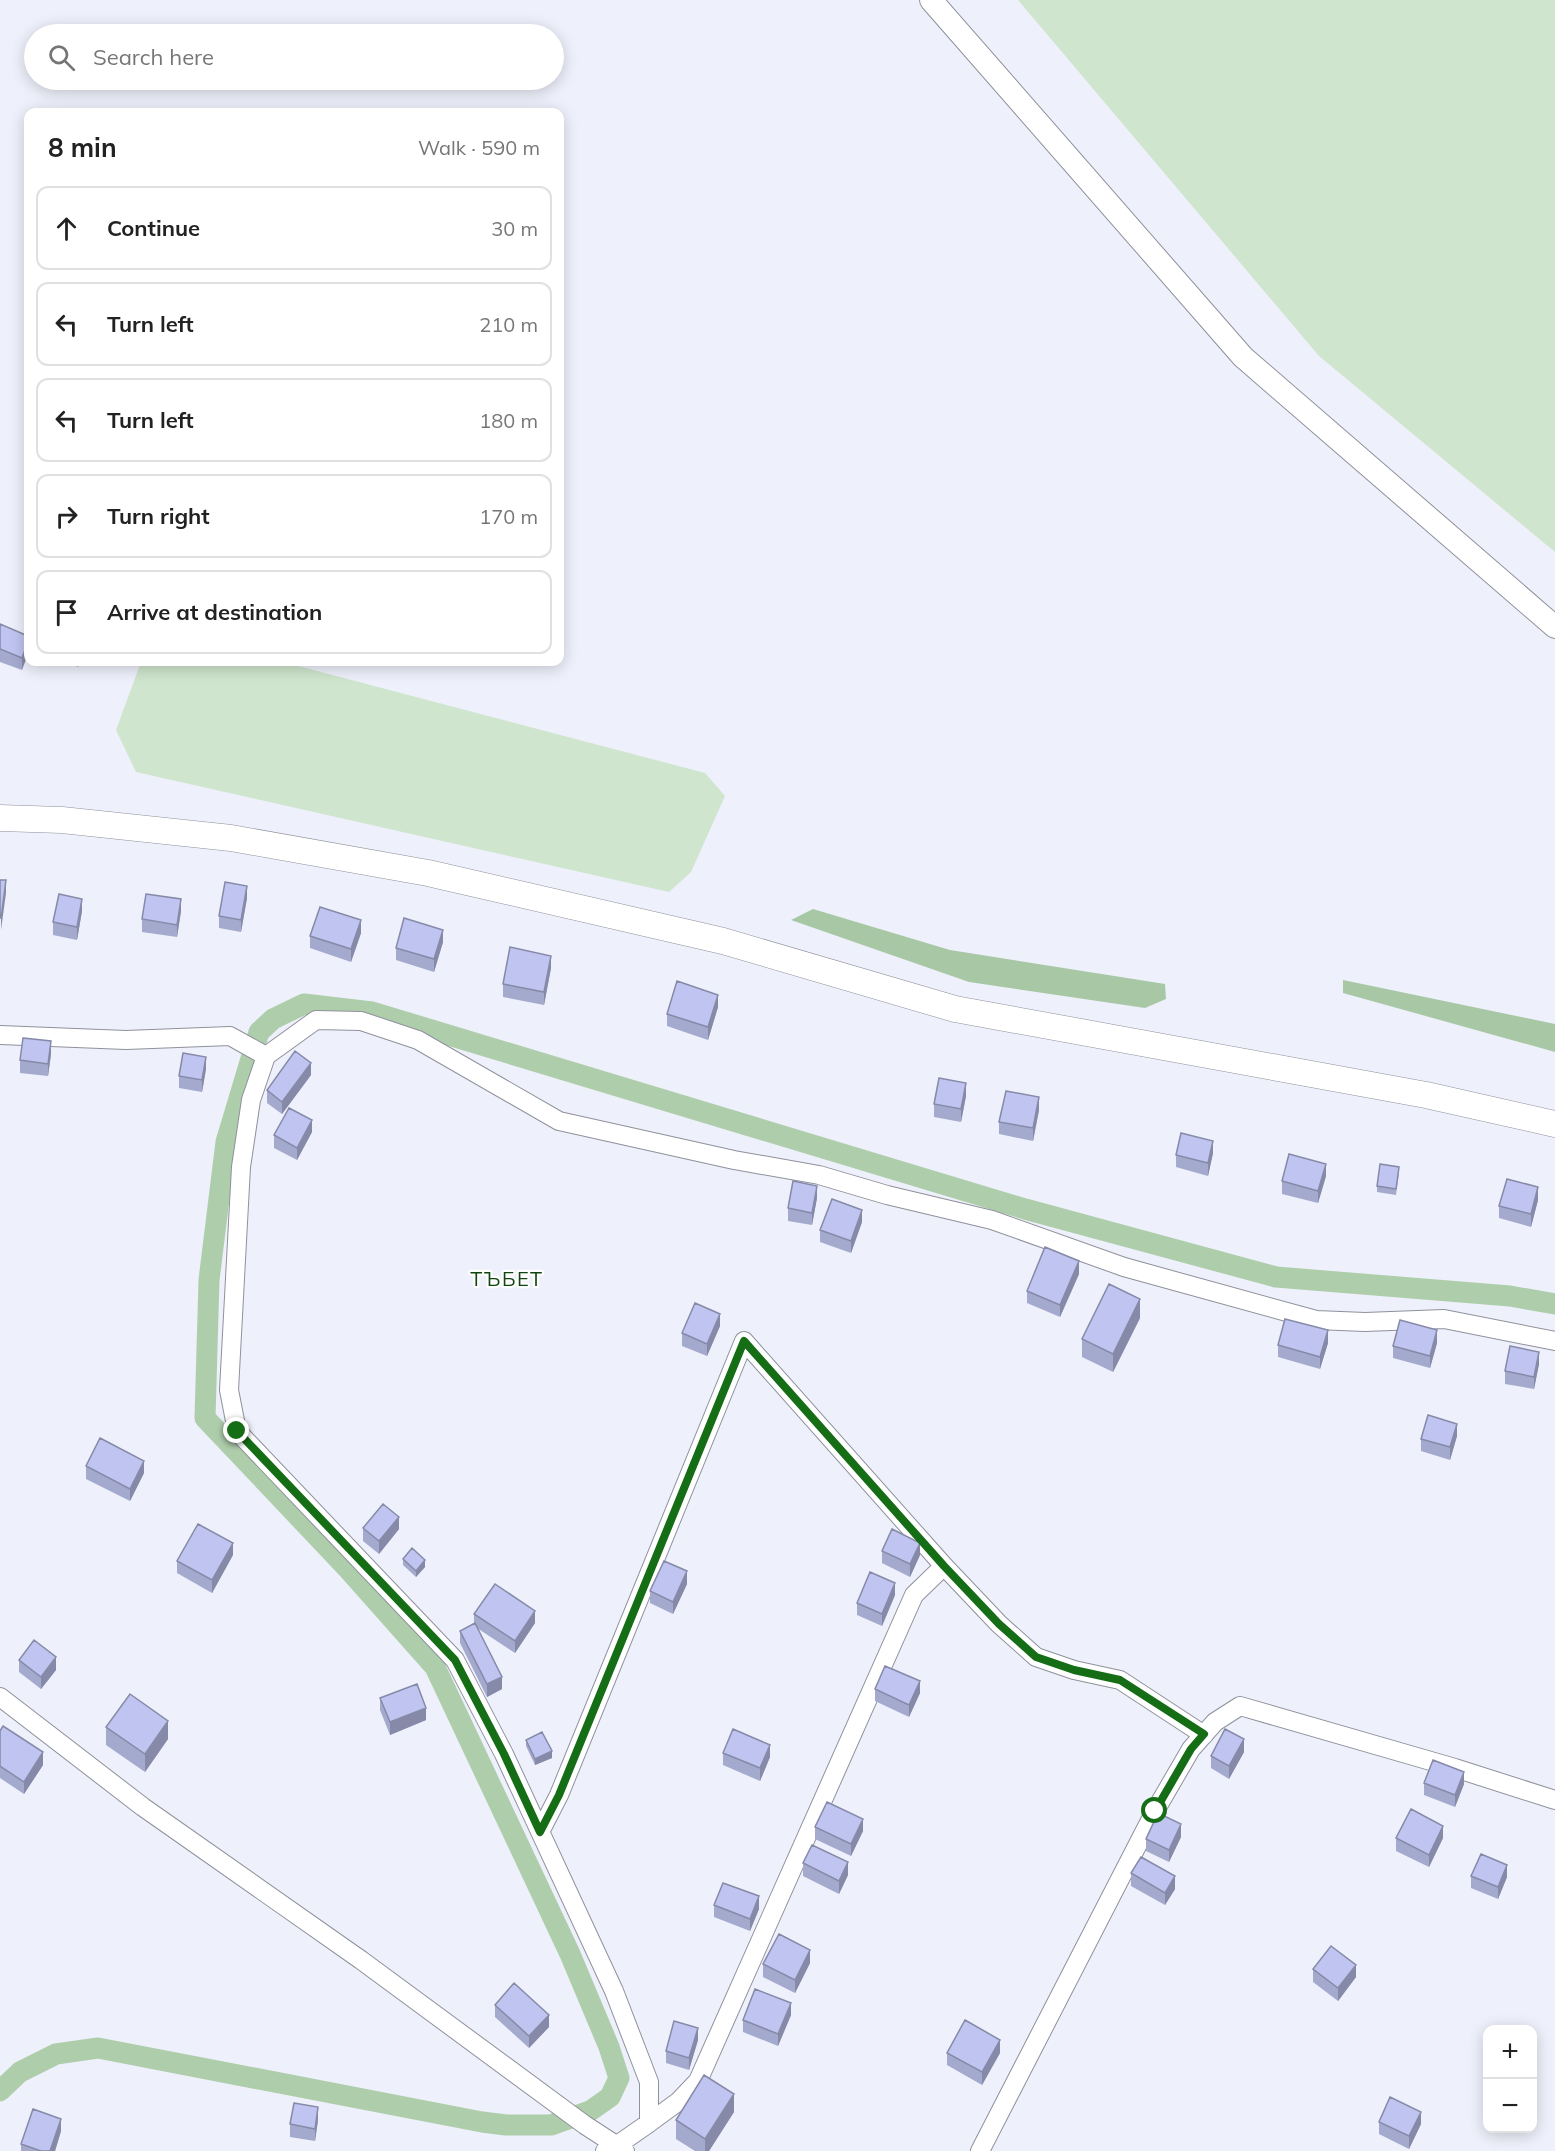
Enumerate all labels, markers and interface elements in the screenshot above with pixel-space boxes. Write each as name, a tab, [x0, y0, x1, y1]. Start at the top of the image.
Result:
search box	[24, 24, 564, 90]
icon: search	[45, 41, 78, 74]
text: Search here	[93, 43, 214, 71]
text: 8 min	[48, 131, 117, 164]
text: Walk · 590 m	[418, 135, 540, 160]
icon: ahead	[50, 212, 83, 245]
text: Continue	[107, 214, 200, 242]
text: 30 m	[491, 216, 538, 241]
icon: left	[50, 308, 83, 341]
text: Turn left	[107, 310, 194, 338]
text: 210 m	[479, 312, 538, 337]
icon: left	[50, 404, 83, 437]
text: Turn left	[107, 406, 194, 434]
text: 180 m	[479, 408, 538, 433]
icon: right	[50, 500, 83, 533]
text: Turn right	[107, 502, 210, 530]
text: 170 m	[479, 504, 538, 529]
icon: arrive	[50, 596, 83, 629]
text: Arrive at destination	[107, 598, 322, 626]
district label: ТЪБЕТ	[470, 1266, 544, 1291]
route end	[223, 1417, 249, 1443]
route start	[1141, 1797, 1167, 1823]
map controls	[1483, 2025, 1537, 2133]
button: +	[1483, 2025, 1537, 2079]
button: −	[1483, 2079, 1537, 2133]

